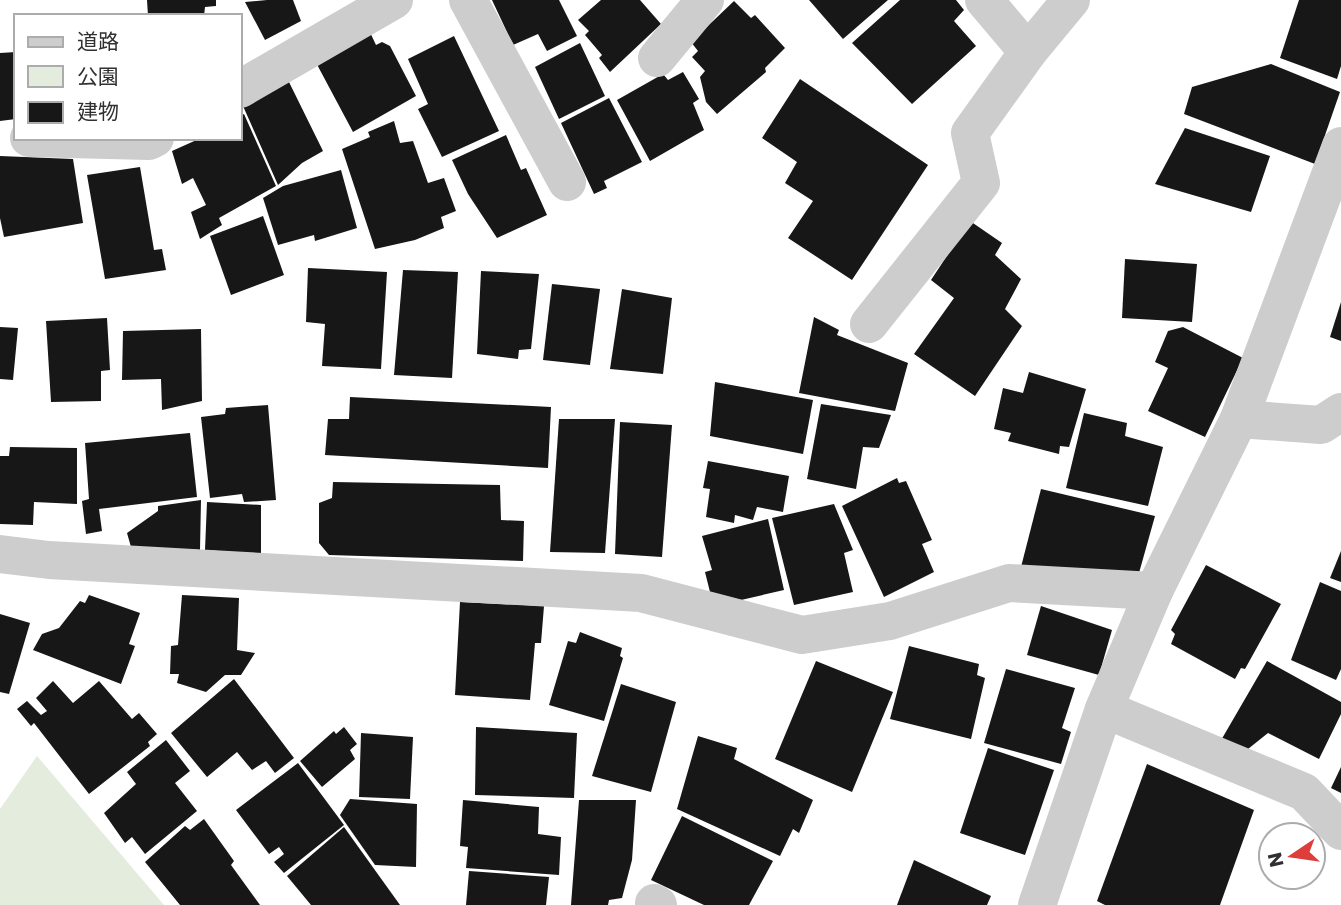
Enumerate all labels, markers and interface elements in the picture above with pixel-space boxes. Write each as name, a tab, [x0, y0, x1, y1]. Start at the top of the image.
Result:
legend	[14, 14, 242, 140]
text: 道路	[77, 27, 119, 56]
text: 公園	[77, 62, 119, 91]
text: 建物	[77, 97, 119, 126]
north arrow	[1257, 821, 1327, 891]
text: N	[1261, 850, 1291, 870]

